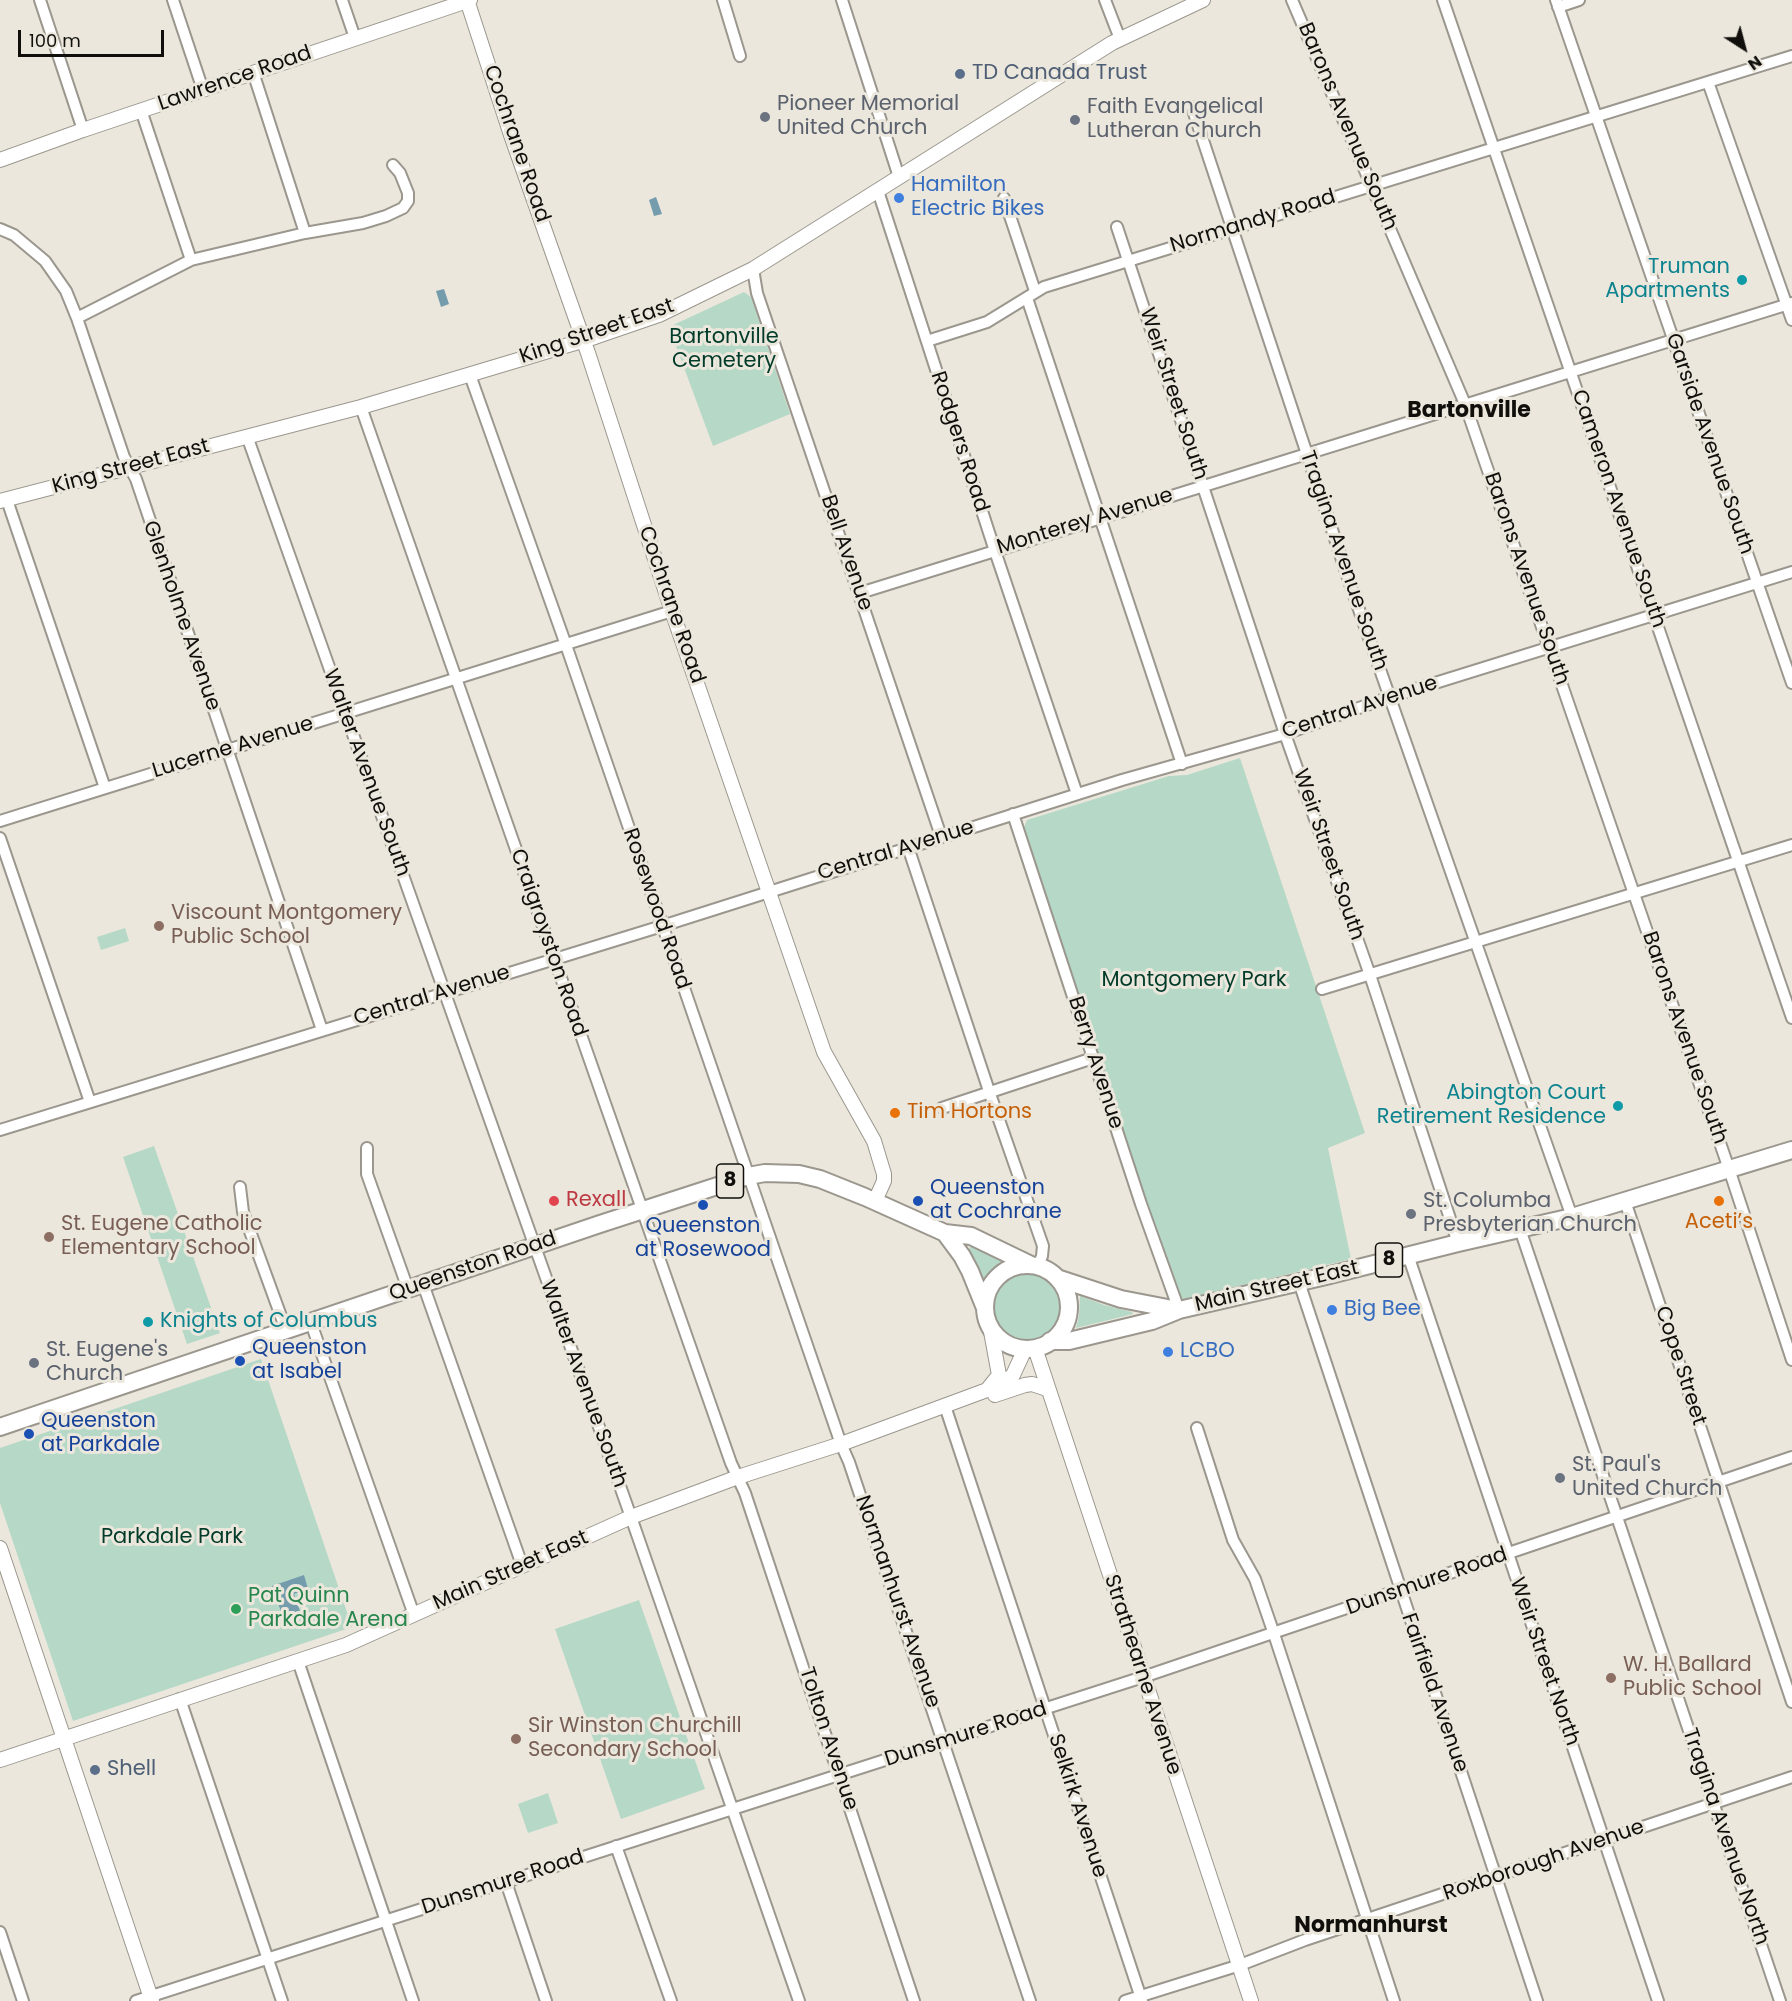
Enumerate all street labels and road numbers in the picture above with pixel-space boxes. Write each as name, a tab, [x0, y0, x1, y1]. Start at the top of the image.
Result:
street label: Barons Avenue South	[1292, 19, 1402, 235]
street label: Lawrence Road	[155, 41, 315, 117]
street label: Cochrane Road	[477, 62, 555, 226]
street label: Normandy Road	[1167, 185, 1339, 259]
street label: King Street East	[516, 294, 678, 370]
street label: Weir Street South	[1133, 305, 1213, 483]
street label: Garside Avenue South	[1659, 330, 1759, 558]
street label: Rodgers Road	[924, 368, 994, 516]
street label: Cameron Avenue South	[1565, 387, 1671, 631]
street label: King Street East	[50, 434, 212, 500]
street label: Tragina Avenue South	[1294, 448, 1392, 674]
street label: Barons Avenue South	[1478, 469, 1574, 689]
street label: Monterey Avenue	[994, 483, 1176, 561]
street label: Bell Avenue	[814, 492, 878, 614]
street label: Glenholme Avenue	[137, 518, 225, 714]
street label: Cochrane Road	[632, 523, 710, 687]
street label: Walter Avenue South	[317, 666, 415, 880]
street label: Central Avenue	[1279, 671, 1441, 745]
street label: Lucerne Avenue	[149, 712, 317, 784]
street label: Weir Street South	[1287, 766, 1369, 944]
street label: Central Avenue	[815, 815, 977, 887]
street label: Rosewood Road	[617, 825, 695, 993]
street label: Craigroyston Road	[504, 846, 592, 1040]
street label: Barons Avenue South	[1636, 928, 1732, 1148]
street label: Central Avenue	[351, 960, 513, 1032]
street label: Berry Avenue	[1062, 994, 1128, 1132]
road number: 8	[716, 1164, 744, 1198]
street label: Queenston Road	[386, 1227, 560, 1307]
road number: 8	[1376, 1243, 1402, 1277]
street label: Main Street East	[1193, 1256, 1361, 1318]
street label: Walter Avenue South	[534, 1277, 632, 1491]
street label: Cope Street	[1649, 1303, 1711, 1429]
street label: Normanhurst Avenue	[849, 1492, 945, 1712]
street label: Main Street East	[430, 1525, 592, 1617]
street label: Dunsmure Road	[1343, 1543, 1511, 1621]
street label: Strathearne Avenue	[1098, 1572, 1186, 1778]
street label: Weir Street North	[1503, 1575, 1585, 1749]
street label: Fairfield Avenue	[1395, 1610, 1473, 1776]
street label: Tolton Avenue	[793, 1664, 863, 1814]
street label: Dunsmure Road	[882, 1697, 1050, 1773]
street label: Tragina Avenue North	[1676, 1725, 1774, 1949]
street label: Selkirk Avenue	[1042, 1731, 1112, 1881]
street label: Roxborough Avenue	[1440, 1815, 1648, 1907]
street label: Dunsmure Road	[419, 1845, 587, 1921]

